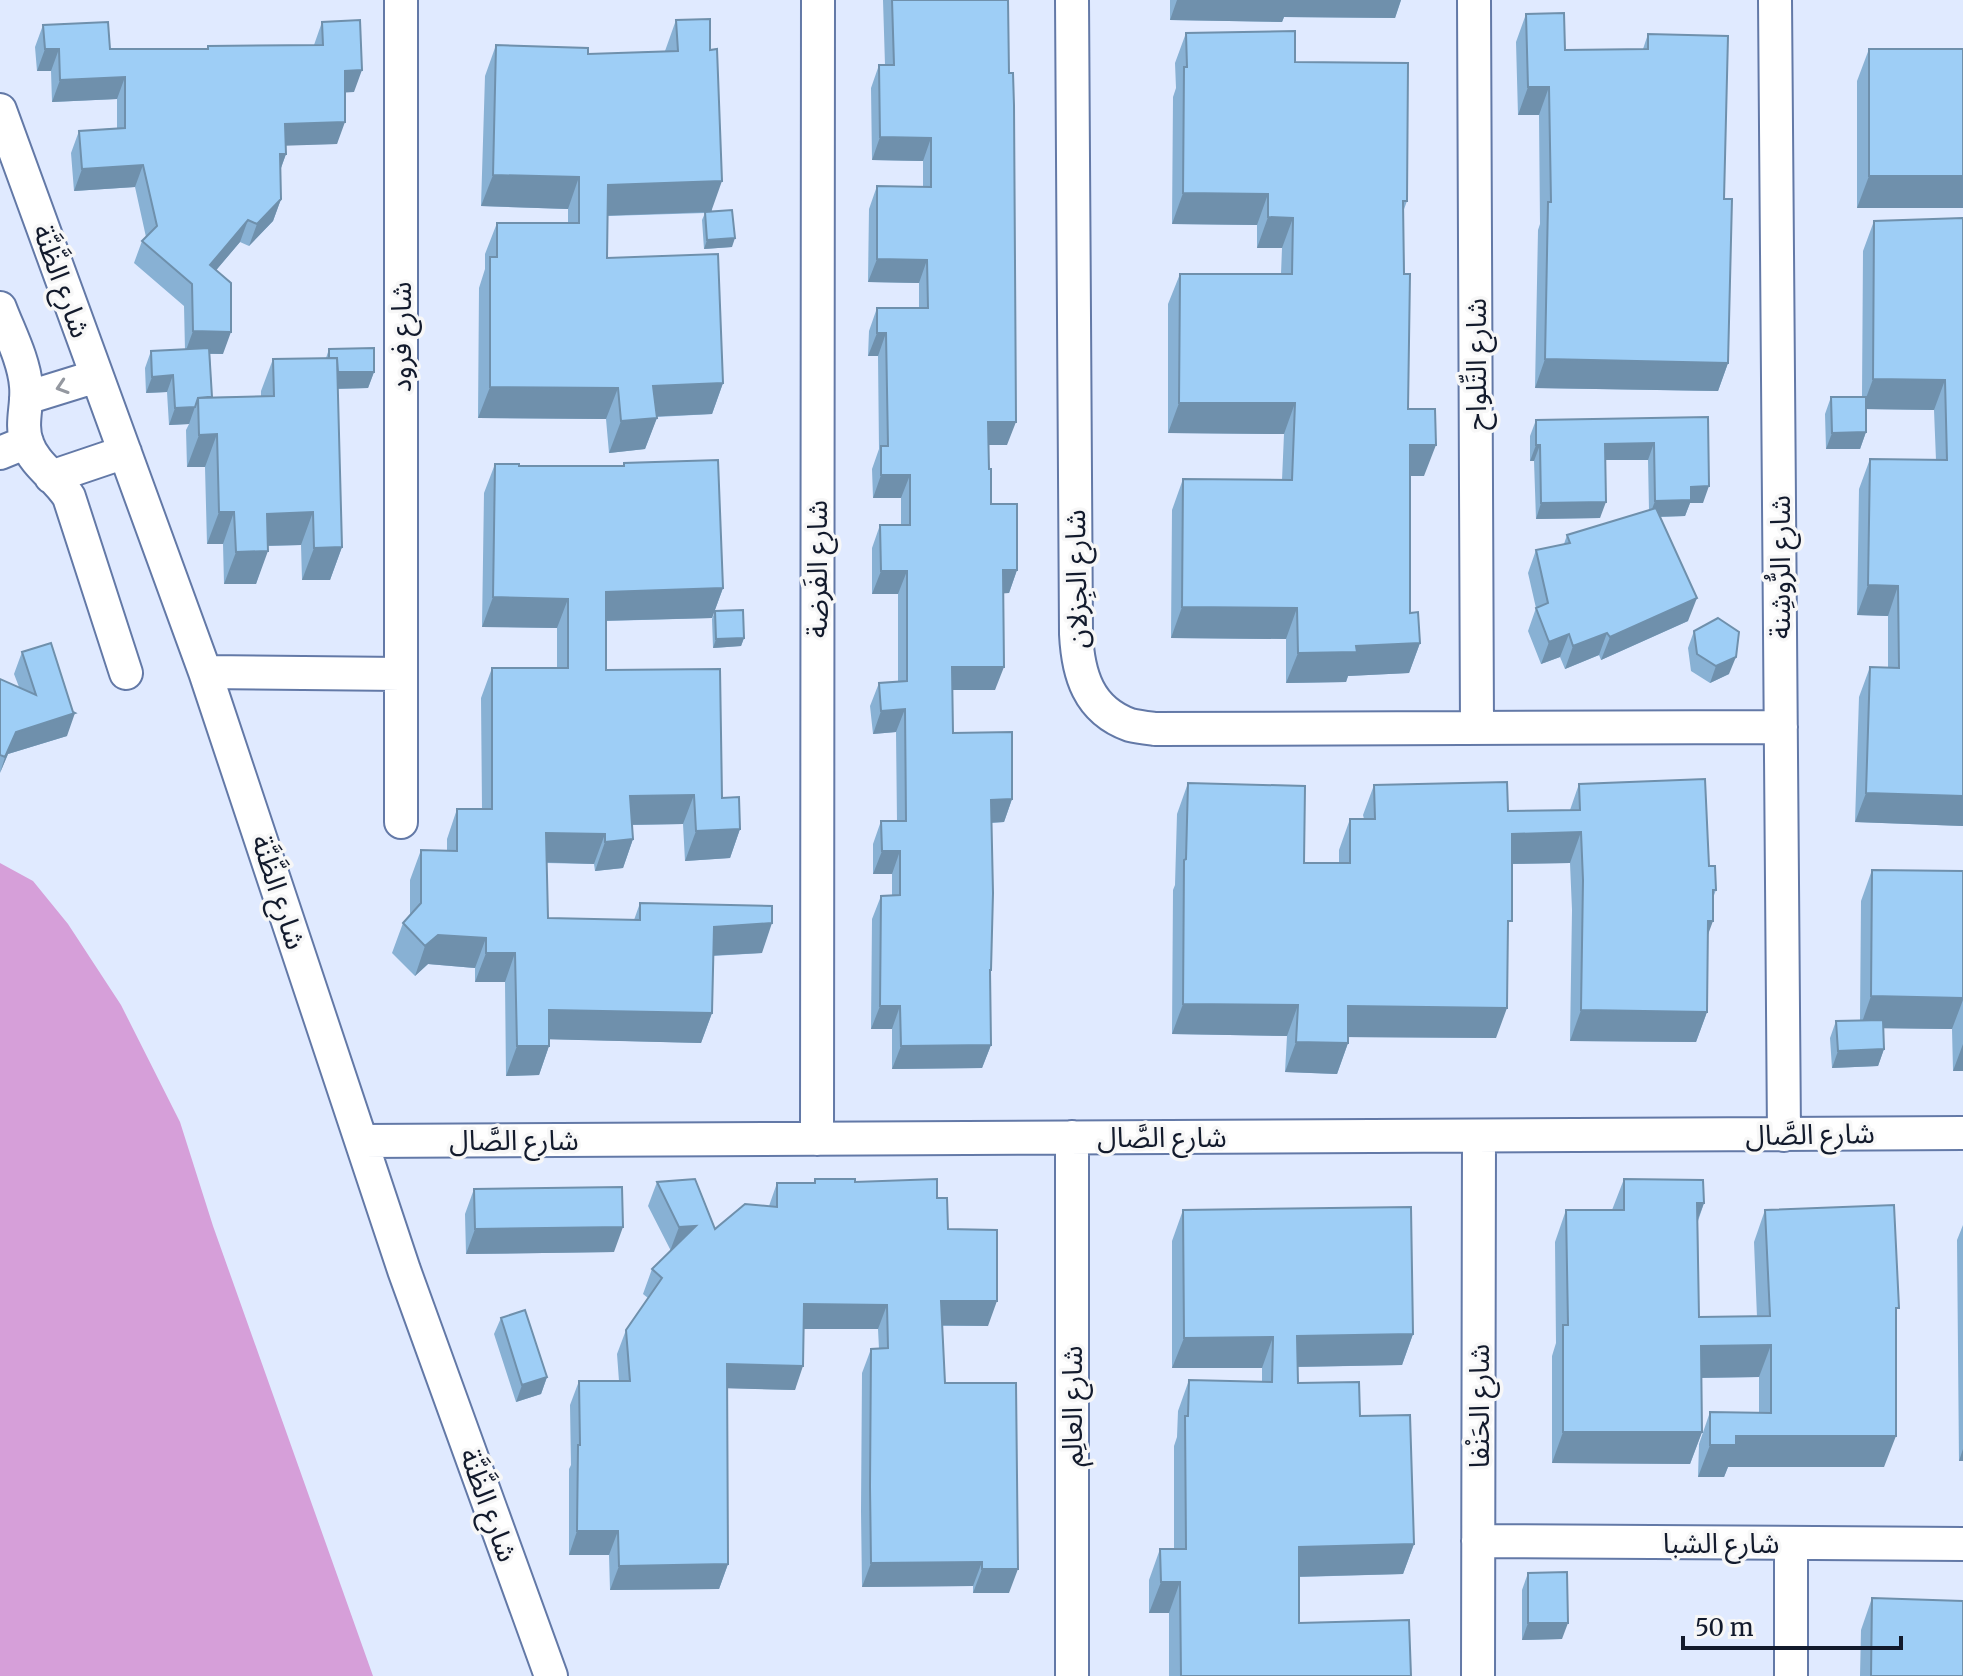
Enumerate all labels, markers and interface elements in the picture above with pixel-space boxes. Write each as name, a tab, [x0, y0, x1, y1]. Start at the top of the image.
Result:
street label: شارع الظَّنَّة	[22, 219, 101, 344]
street label: شارع فرود	[383, 282, 422, 392]
street label: شارع التِّلواح	[1458, 298, 1497, 430]
one-way arrow	[55, 378, 69, 394]
street label: شارع الرُّوشِنة	[1762, 495, 1801, 639]
street label: شارع الفَرضة	[799, 500, 838, 638]
street label: شارع الجِزلان	[1057, 509, 1098, 649]
street label: شارع الظَّنَّة	[241, 830, 316, 955]
street label: شارع الصَّال	[1745, 1115, 1875, 1156]
street label: شارع الصَّال	[1097, 1119, 1227, 1158]
street label: شارع الصَّال	[449, 1122, 579, 1161]
street label: شارع الحَنْفا	[1461, 1344, 1500, 1468]
street label: شارع العالِم	[1054, 1346, 1094, 1466]
street label: شارع الظَّنَّة	[449, 1443, 528, 1568]
street label: شارع الشبا	[1663, 1525, 1779, 1564]
scale bar	[1683, 1600, 1901, 1650]
text: 50 m	[1695, 1612, 1754, 1643]

